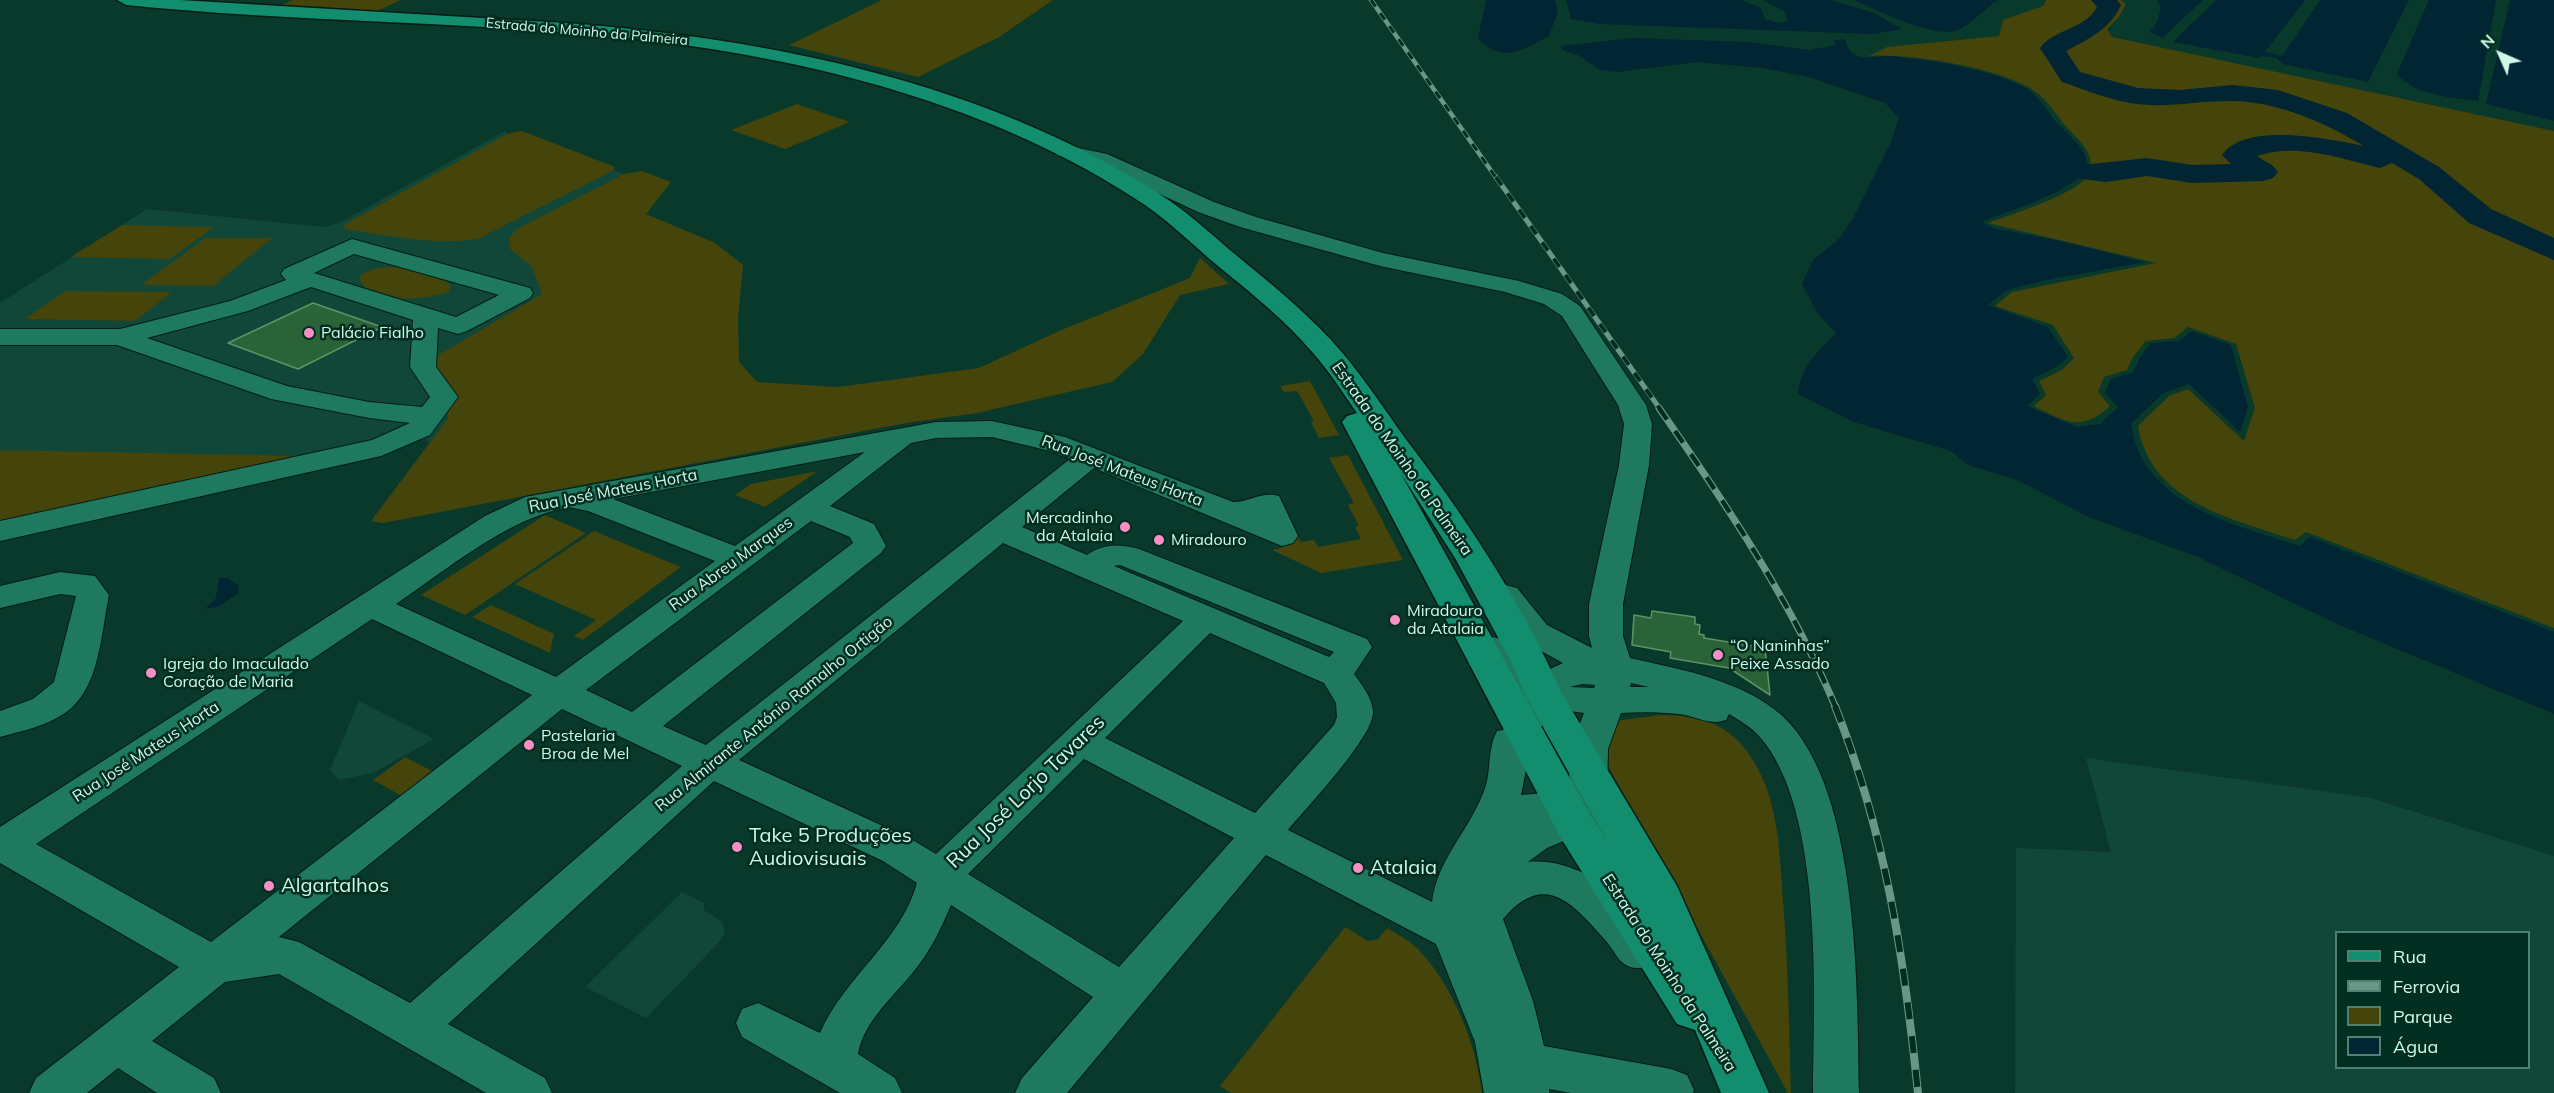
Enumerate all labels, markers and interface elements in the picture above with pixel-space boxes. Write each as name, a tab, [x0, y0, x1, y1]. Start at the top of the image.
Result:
street label: Estrada do Moinho da Palmeira	[485, 15, 689, 49]
north arrow	[2470, 24, 2530, 84]
text: N	[2476, 30, 2499, 53]
place label: Palácio Fialho	[321, 323, 424, 343]
marker: Palácio Fialho	[302, 326, 316, 340]
street label: Estrada do Moinho da Palmeira	[1328, 359, 1476, 559]
street label: Rua José Mateus Horta	[1039, 431, 1205, 511]
street label: Rua José Mateus Horta	[527, 465, 699, 517]
place label: Mercadinho da Atalaia	[1026, 508, 1113, 546]
street label: Rua Abreu Marques	[666, 513, 796, 615]
marker: Mercadinho da Atalaia	[1118, 520, 1132, 534]
place label: Miradouro	[1171, 530, 1247, 550]
marker: Miradouro	[1152, 533, 1166, 547]
place label: Miradouro da Atalaia	[1407, 601, 1484, 639]
street label: Rua Almirante António Ramalho Ortigão	[651, 612, 897, 816]
marker: Miradouro da Atalaia	[1388, 613, 1402, 627]
place label: “O Naninhas” Peixe Assado	[1730, 636, 1830, 674]
marker: “O Naninhas” Peixe Assado	[1711, 648, 1725, 662]
place label: Igreja do Imaculado Coração de Maria	[163, 654, 309, 692]
marker: Igreja do Imaculado Coração de Maria	[144, 666, 158, 680]
street label: Rua José Mateus Horta	[69, 697, 223, 807]
street label: Rua José Lorjo Tavares	[942, 710, 1110, 874]
place label: Pastelaria Broa de Mel	[541, 726, 629, 764]
marker: Pastelaria Broa de Mel	[522, 738, 536, 752]
place label: Take 5 Produções Audiovisuais	[749, 824, 912, 871]
marker: Take 5 Produções Audiovisuais	[730, 840, 744, 854]
place label: Atalaia	[1370, 856, 1437, 880]
marker: Atalaia	[1351, 861, 1365, 875]
street label: Estrada do Moinho da Palmeira	[1598, 871, 1740, 1075]
place label: Algartalhos	[281, 874, 389, 898]
marker: Algartalhos	[262, 879, 276, 893]
legend	[2335, 931, 2530, 1069]
text: Rua	[2393, 945, 2427, 968]
text: Ferrovia	[2393, 975, 2460, 998]
text: Parque	[2393, 1005, 2452, 1028]
text: Água	[2393, 1035, 2438, 1058]

